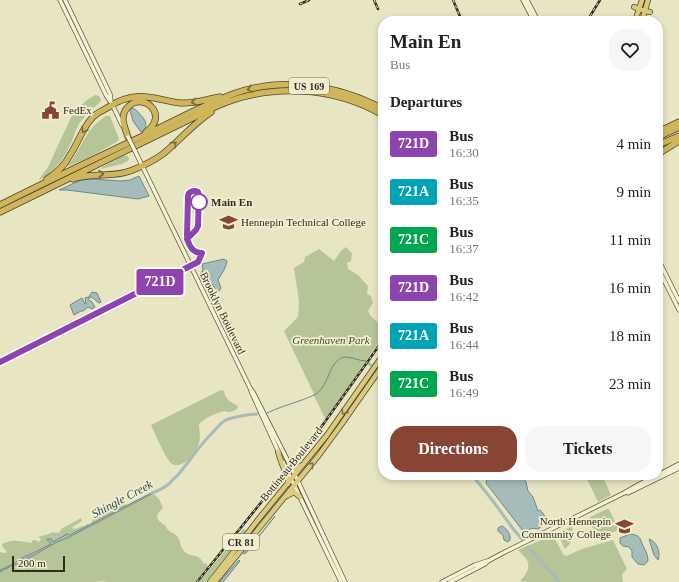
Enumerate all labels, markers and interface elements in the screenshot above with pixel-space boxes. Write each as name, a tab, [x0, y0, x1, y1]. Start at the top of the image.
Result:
button: heart	[609, 29, 651, 71]
text: Main En	[390, 31, 461, 52]
text: Bus	[390, 57, 410, 72]
road number: US 169	[289, 78, 329, 94]
one-way arrow	[247, 85, 254, 93]
text: Departures	[390, 94, 462, 110]
one-way arrow	[191, 97, 197, 106]
public building icon: FedEx	[40, 100, 60, 120]
place label: FedEx	[63, 104, 92, 116]
one-way arrow	[81, 126, 88, 133]
text: Bus	[449, 128, 473, 144]
text: 721D	[398, 136, 429, 151]
text: 4 min	[616, 136, 651, 152]
one-way arrow	[169, 141, 177, 149]
text: 16:30	[449, 145, 479, 160]
one-way arrow	[98, 170, 104, 179]
text: Bus	[449, 176, 473, 192]
text: 721A	[398, 184, 429, 199]
text: 9 min	[616, 184, 651, 200]
marker: Main En	[190, 193, 208, 211]
text: 16:35	[449, 193, 479, 208]
place label: Main En	[211, 196, 252, 208]
school or university icon: Hennepin Technical College	[218, 212, 238, 232]
place label: Hennepin Technical College	[241, 216, 366, 228]
text: Bus	[449, 224, 473, 240]
text: 721C	[398, 232, 429, 247]
text: 11 min	[609, 232, 651, 248]
text: 16:37	[449, 241, 479, 256]
line badge: 721D	[132, 269, 188, 295]
street label: Brooklyn Boulevard	[198, 270, 248, 357]
text: Bus	[449, 272, 473, 288]
text: 721D	[144, 274, 176, 289]
text: 721D	[398, 280, 429, 295]
text: 16 min	[609, 280, 651, 296]
text: 16:42	[449, 289, 479, 304]
text: Bus	[449, 320, 473, 336]
text: 721A	[398, 328, 429, 343]
text: 18 min	[609, 328, 651, 344]
park label: Greenhaven Park	[292, 334, 371, 346]
text: 16:44	[449, 337, 479, 352]
text: Bus	[449, 368, 473, 384]
text: 721C	[398, 376, 429, 391]
text: 23 min	[609, 376, 651, 392]
text: 16:49	[449, 385, 479, 400]
one-way arrow	[342, 407, 349, 414]
street label: Bottineau Boulevard	[258, 424, 325, 503]
button: Directions	[390, 426, 517, 472]
button: Tickets	[525, 426, 651, 472]
one-way arrow	[307, 462, 314, 469]
water label: Shingle Creek	[89, 477, 156, 521]
place label: North Hennepin Community College	[521, 515, 611, 540]
school or university icon: North Hennepin Community College	[614, 517, 634, 537]
road number: CR 81	[223, 534, 259, 550]
scale bar	[12, 554, 65, 573]
text: 200 m	[18, 557, 46, 569]

